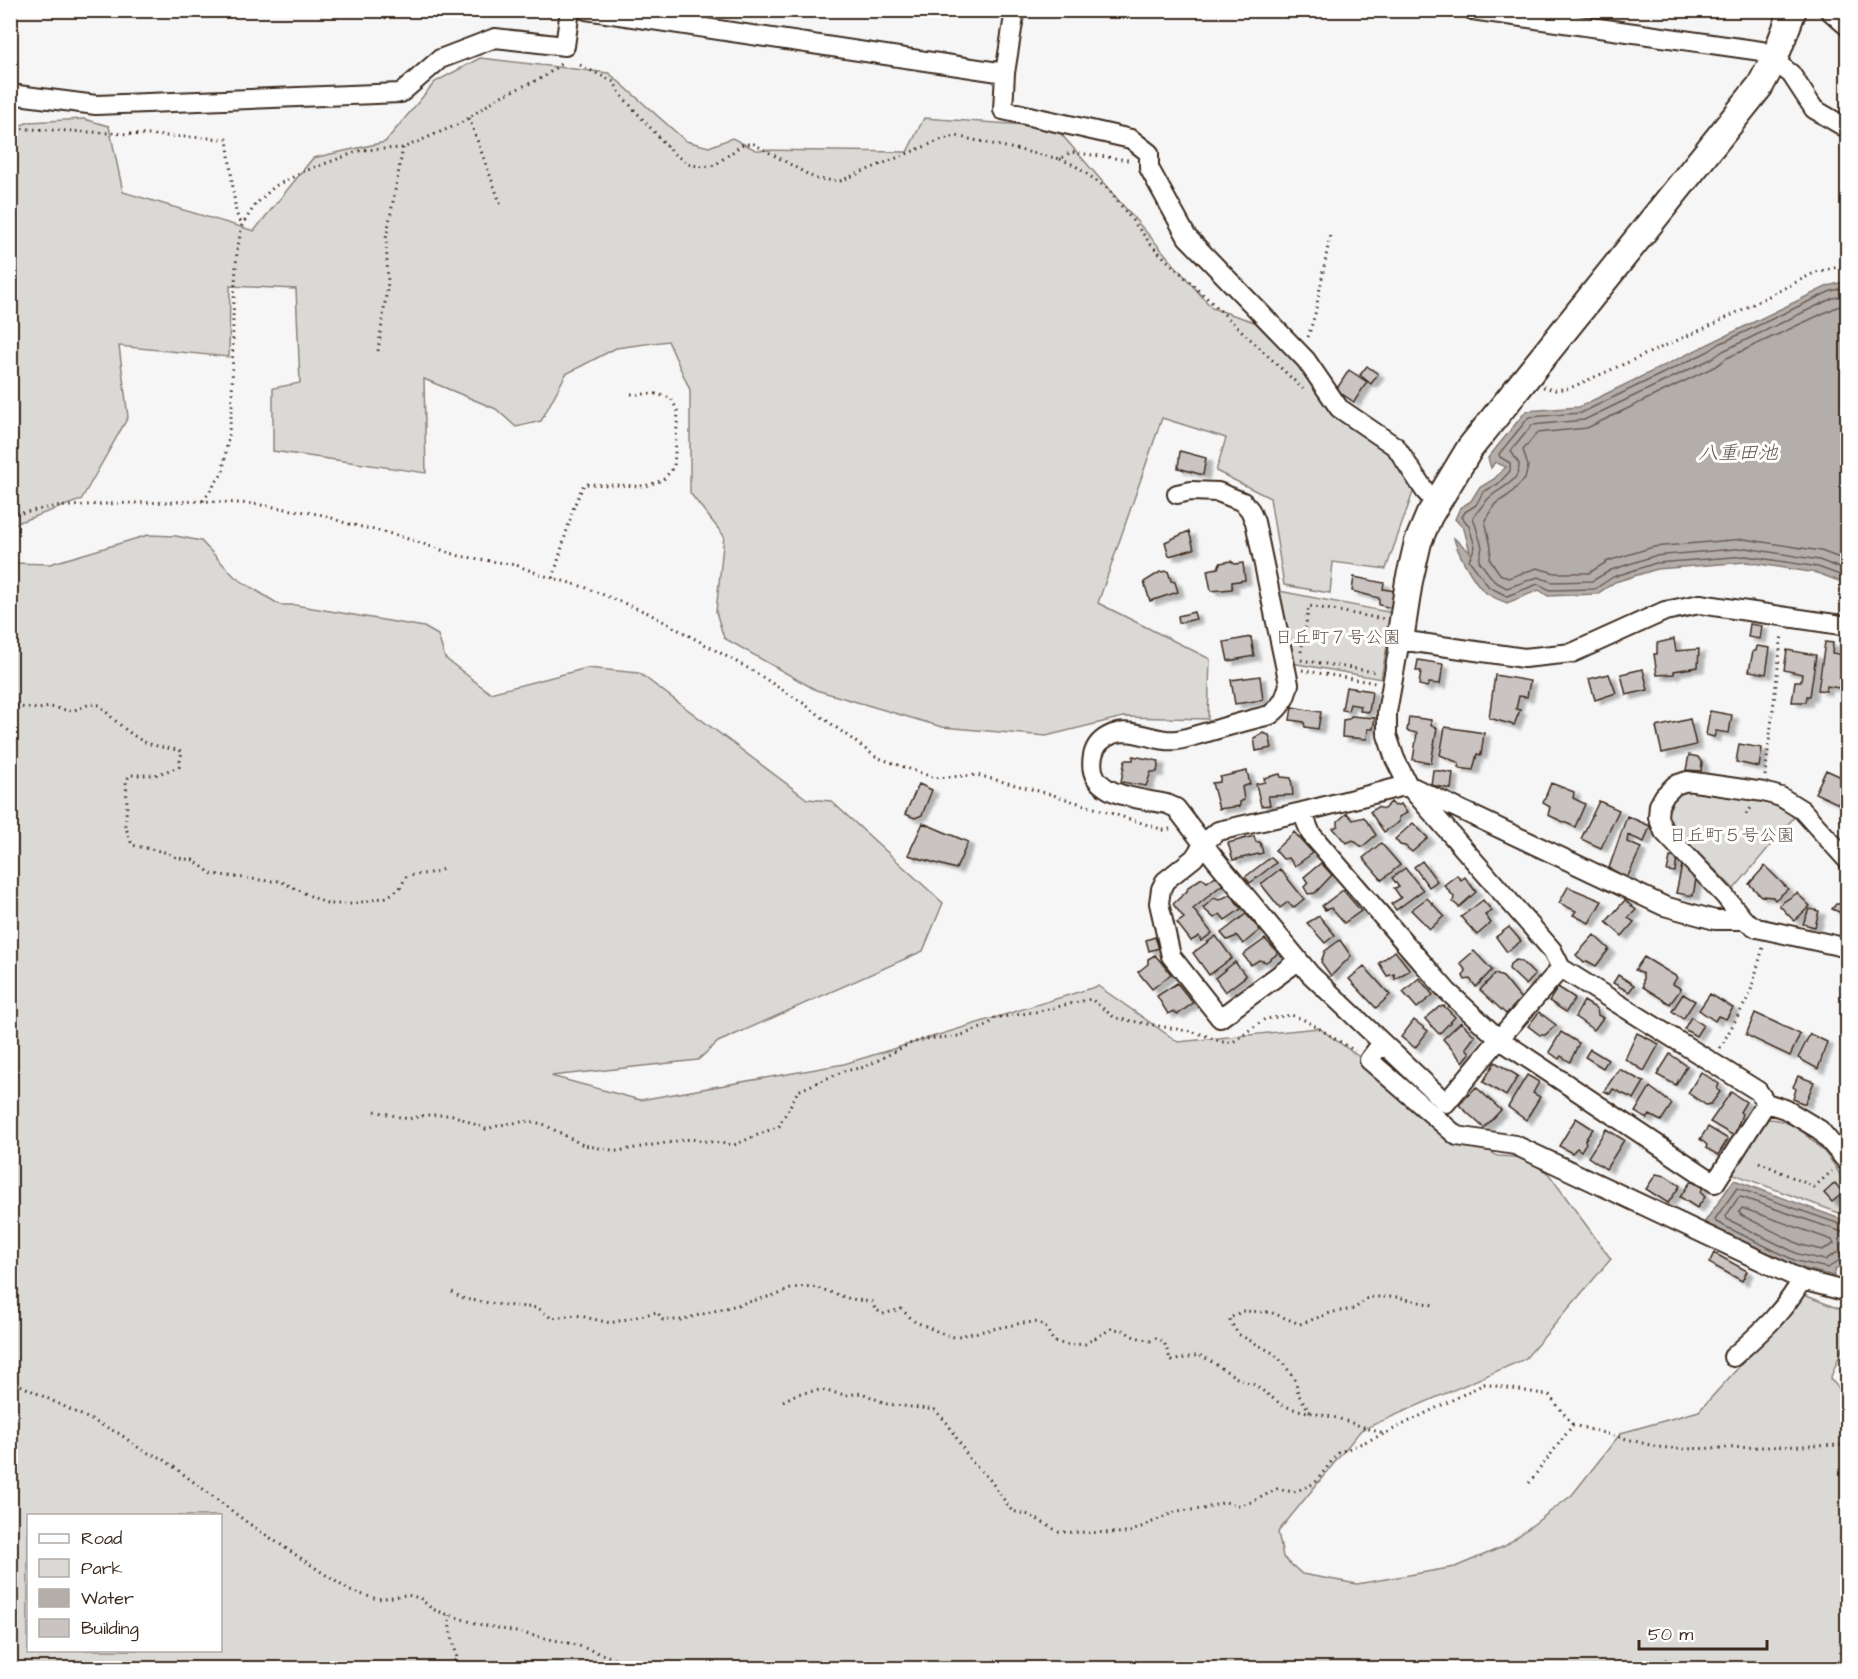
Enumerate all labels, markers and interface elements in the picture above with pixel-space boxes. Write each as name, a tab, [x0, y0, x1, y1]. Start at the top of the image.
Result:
water label: 八重田池	[1698, 439, 1779, 467]
park label: 日丘町７号公園	[1275, 625, 1401, 650]
park label: 日丘町５号公園	[1669, 823, 1795, 848]
legend	[27, 1514, 222, 1652]
text: Road	[81, 1526, 122, 1551]
text: Park	[81, 1556, 123, 1581]
text: Water	[81, 1586, 134, 1611]
scale bar	[1639, 1613, 1766, 1651]
text: Building	[81, 1616, 139, 1642]
text: 50 m	[1648, 1622, 1693, 1647]

